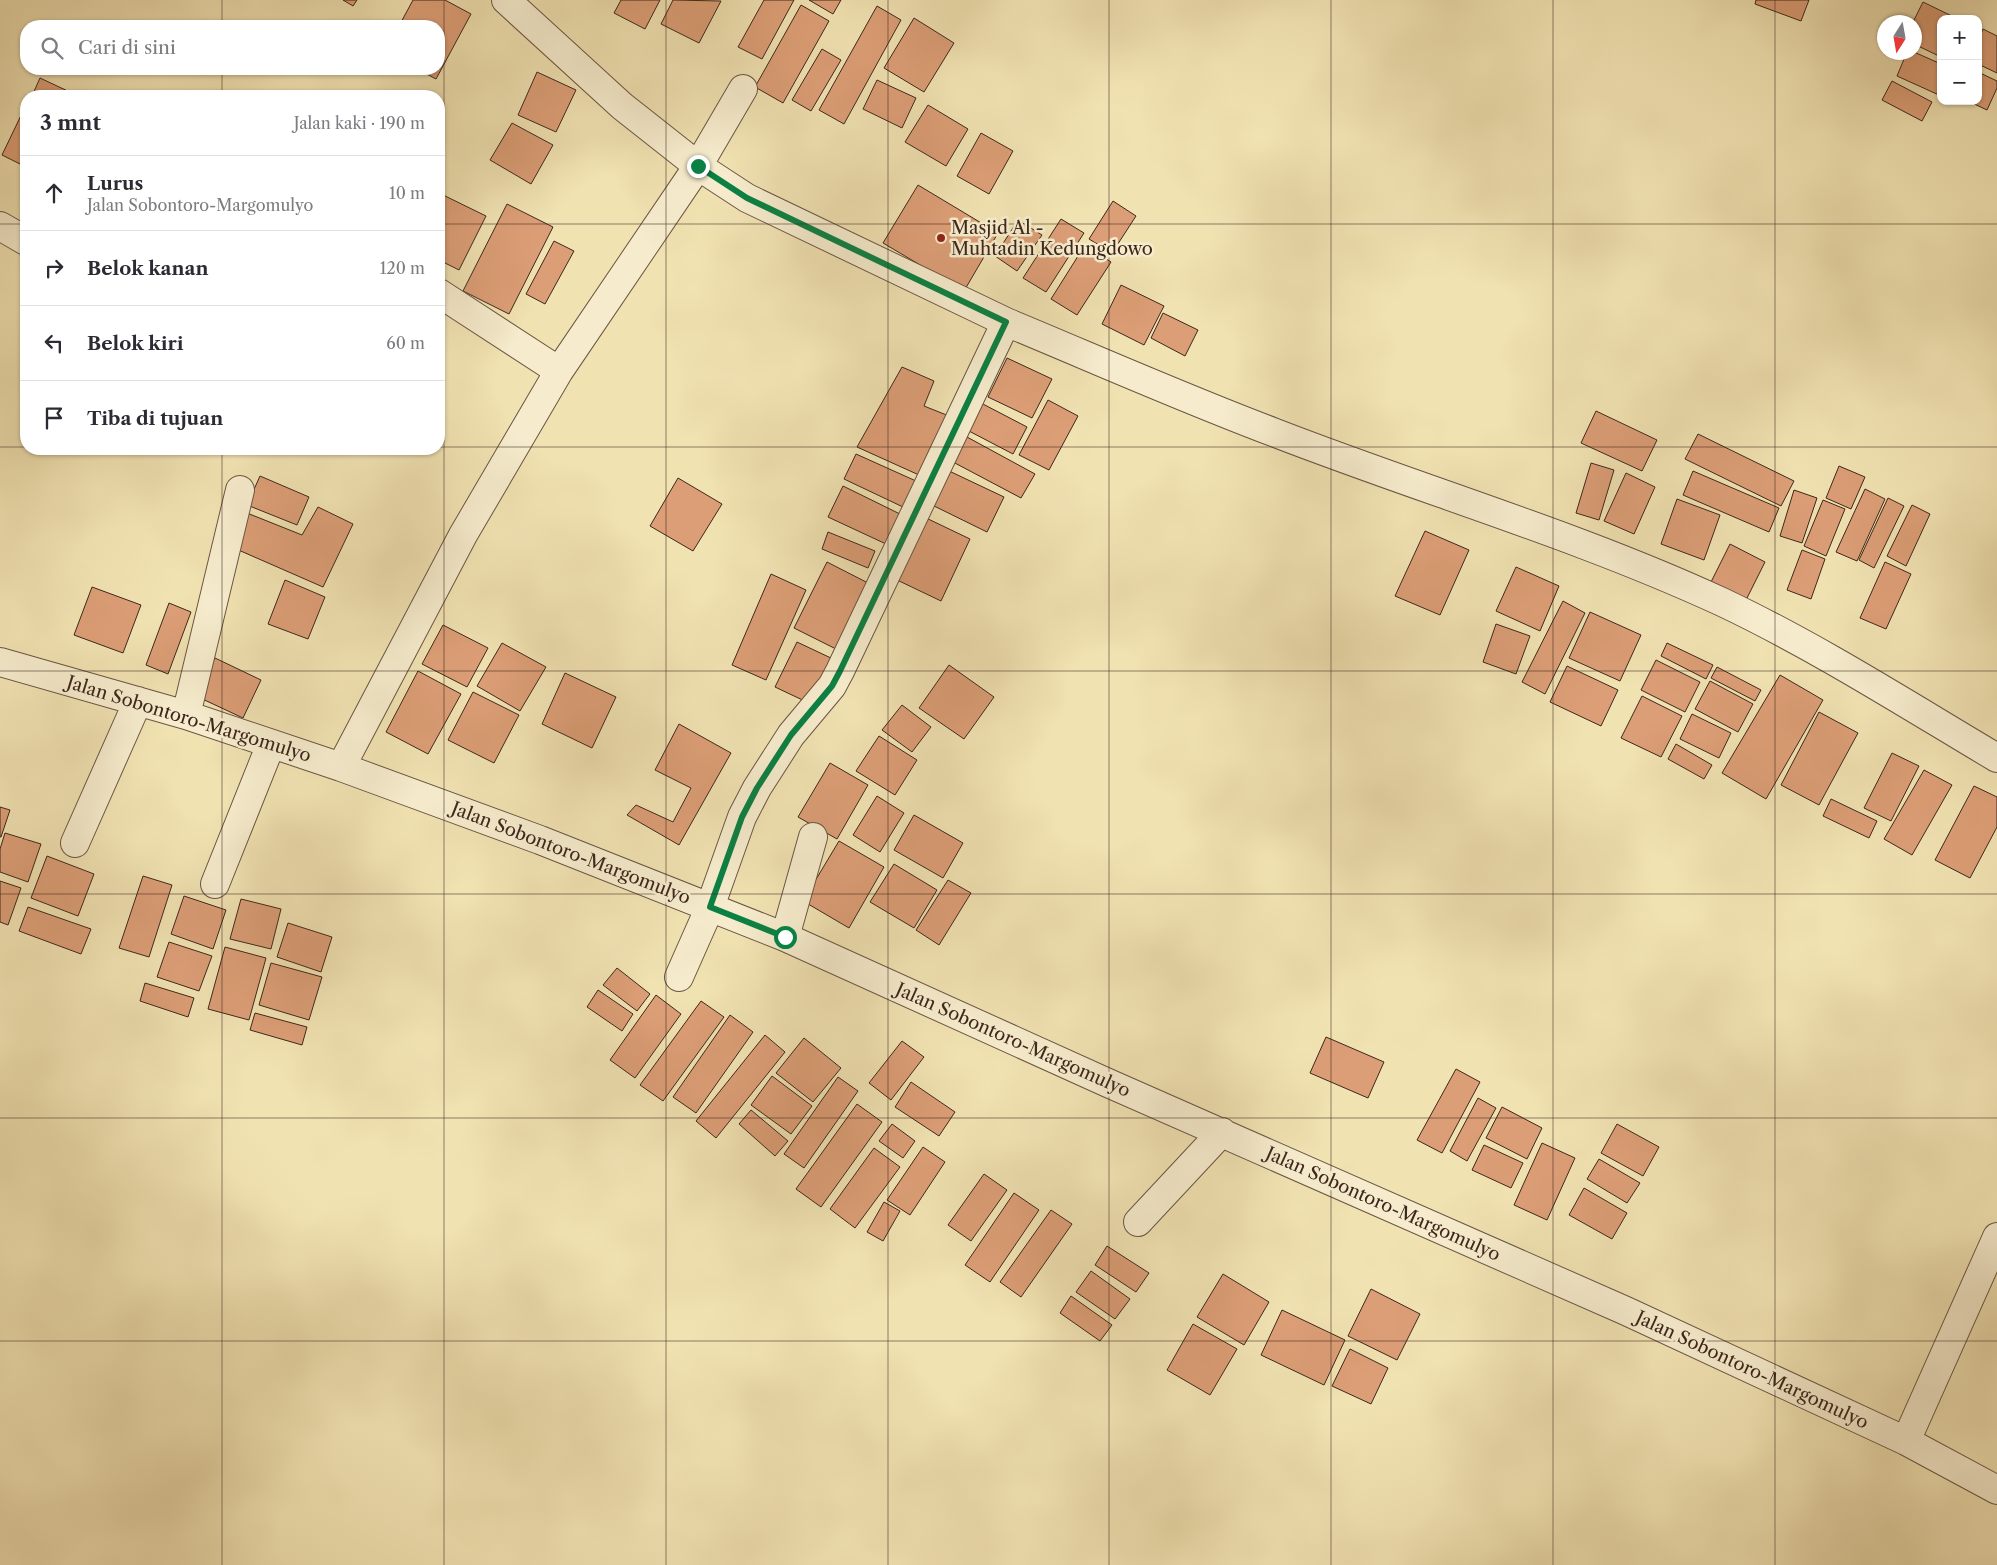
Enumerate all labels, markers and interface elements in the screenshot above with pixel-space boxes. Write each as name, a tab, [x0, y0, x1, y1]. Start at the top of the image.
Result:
north arrow	[1877, 15, 1922, 60]
map controls	[1937, 15, 1982, 105]
button: +	[1937, 15, 1982, 60]
search box	[20, 20, 445, 75]
icon: search	[38, 34, 66, 62]
text: Cari di sini	[78, 36, 176, 59]
button: −	[1937, 60, 1982, 105]
text: 3 mnt	[40, 110, 101, 135]
text: Jalan kaki · 190 m	[294, 113, 425, 133]
route end	[687, 155, 710, 178]
text: Lurus	[87, 172, 143, 195]
icon: ahead	[40, 179, 68, 207]
text: 10 m	[389, 183, 425, 203]
text: Jalan Sobontoro-Margomulyo	[87, 195, 313, 215]
place label: Masjid Al - Muhtadin Kedungdowo	[951, 217, 1153, 260]
marker: Masjid Al - Muhtadin Kedungdowo	[935, 232, 947, 244]
icon: right	[40, 254, 68, 282]
text: Belok kanan	[87, 257, 209, 280]
text: 120 m	[380, 258, 425, 278]
icon: left	[40, 329, 68, 357]
text: Belok kiri	[87, 332, 184, 355]
text: 60 m	[386, 333, 425, 353]
icon: arrive	[40, 404, 68, 432]
text: Tiba di tujuan	[87, 407, 223, 430]
street label: Jalan Sobontoro-Margomulyo	[61, 670, 314, 767]
street label: Jalan Sobontoro-Margomulyo	[445, 796, 694, 909]
route start	[774, 926, 797, 949]
street label: Jalan Sobontoro-Margomulyo	[890, 977, 1134, 1102]
street label: Jalan Sobontoro-Margomulyo	[1260, 1141, 1504, 1266]
street label: Jalan Sobontoro-Margomulyo	[1629, 1305, 1872, 1434]

